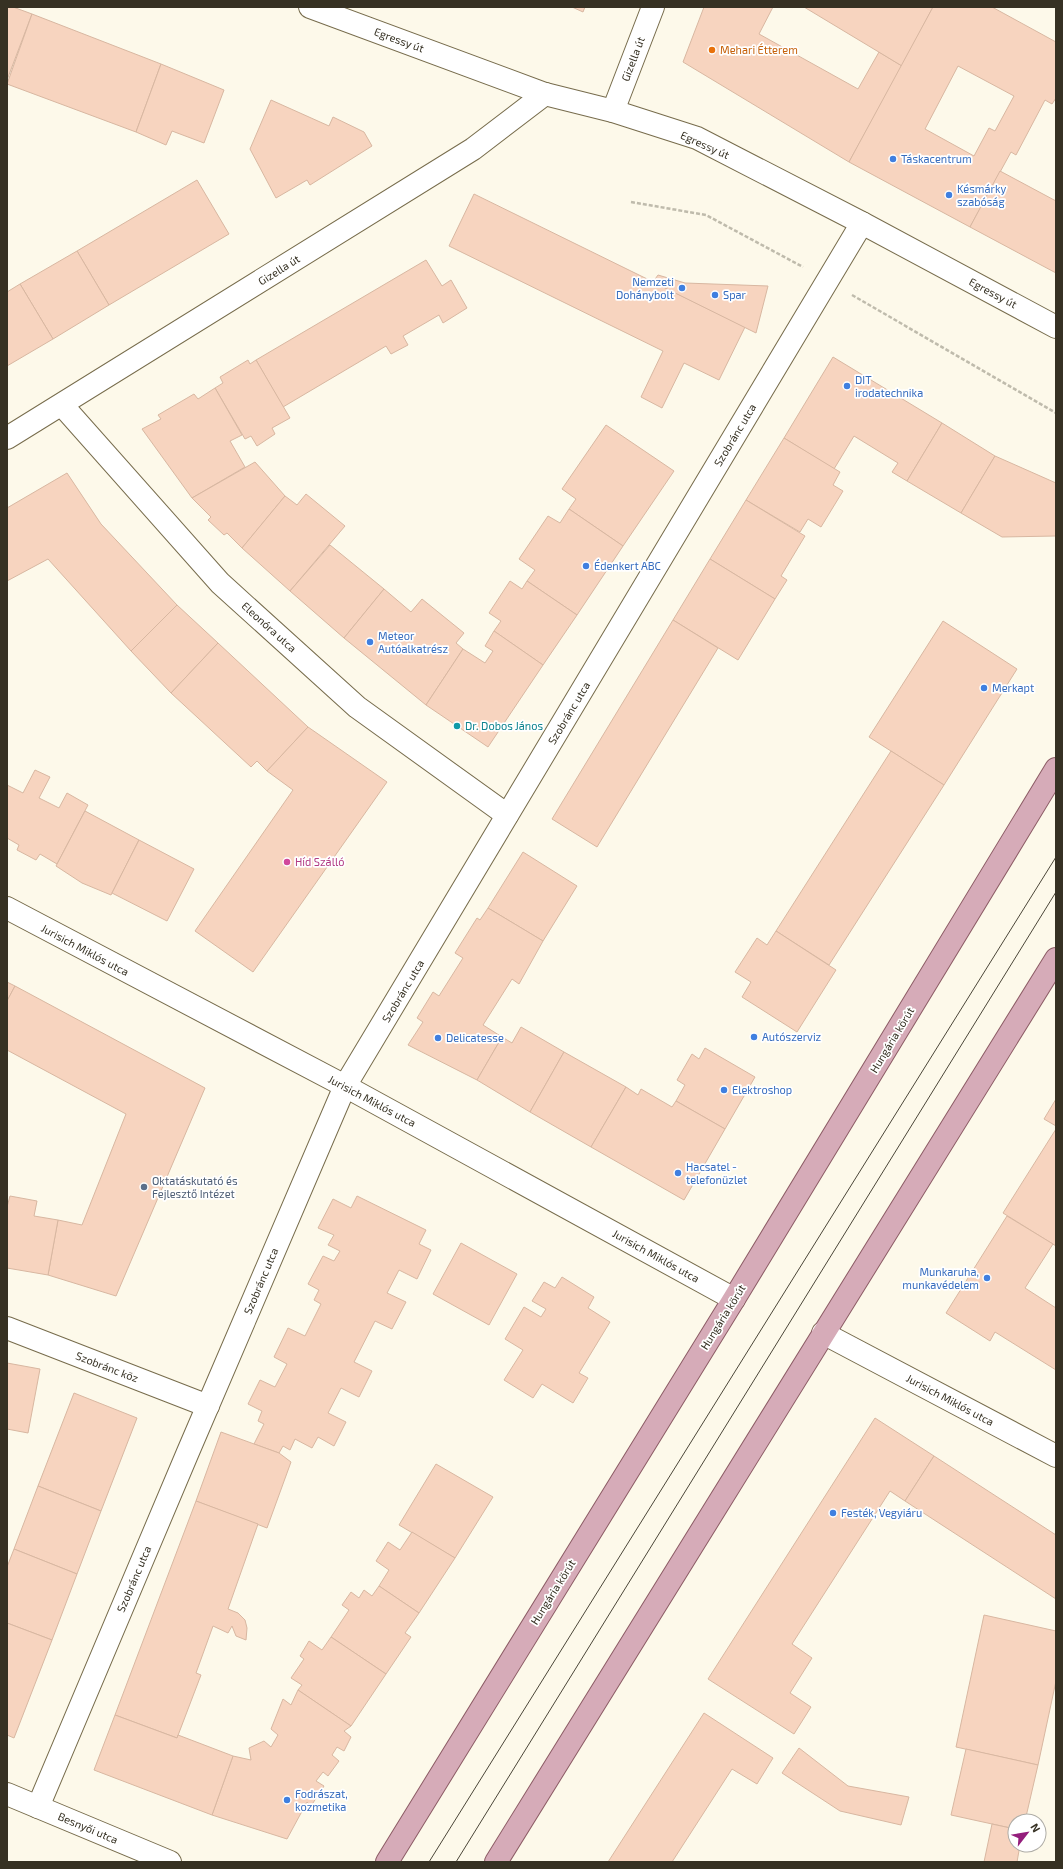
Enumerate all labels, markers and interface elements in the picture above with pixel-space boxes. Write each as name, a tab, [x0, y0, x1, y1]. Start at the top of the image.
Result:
street label: Egressy út	[372, 25, 426, 55]
street label: Gizella út	[618, 35, 647, 83]
place label: Mehari Étterem	[720, 43, 798, 56]
marker: Mehari Étterem	[707, 45, 717, 55]
street label: Egressy út	[679, 128, 732, 161]
place label: Táskacentrum	[901, 152, 972, 165]
marker: Táskacentrum	[888, 154, 898, 164]
place label: Késmárky szabóság	[957, 182, 1007, 208]
marker: Késmárky szabóság	[944, 190, 954, 200]
street label: Gizella út	[256, 252, 302, 287]
place label: Nemzeti Dohánybolt	[616, 275, 674, 301]
street label: Egressy út	[967, 275, 1019, 311]
marker: Nemzeti Dohánybolt	[677, 283, 687, 293]
place label: Spar	[723, 288, 747, 301]
marker: Spar	[710, 290, 720, 300]
place label: DIT irodatechnika	[855, 373, 923, 399]
marker: DIT irodatechnika	[842, 381, 852, 391]
street label: Szobránc utca	[711, 401, 758, 468]
place label: Édenkert ABC	[594, 559, 661, 572]
marker: Édenkert ABC	[581, 561, 591, 571]
street label: Eleonóra utca	[239, 599, 299, 655]
place label: Meteor Autóalkatrész	[378, 629, 448, 655]
marker: Meteor Autóalkatrész	[365, 637, 375, 647]
street label: Szobránc utca	[545, 679, 592, 746]
place label: Merkapt	[992, 681, 1034, 694]
marker: Merkapt	[979, 683, 989, 693]
place label: Dr. Dobos János	[465, 719, 543, 732]
marker: Dr. Dobos János	[452, 721, 462, 731]
place label: Híd Szálló	[295, 855, 344, 868]
marker: Híd Szálló	[282, 857, 292, 867]
street label: Jurisich Miklós utca	[39, 921, 131, 978]
street label: Szobránc utca	[379, 957, 426, 1024]
street label: Hungária körút	[867, 1005, 916, 1075]
place label: Autószerviz	[762, 1030, 822, 1043]
place label: Delicatesse	[446, 1031, 504, 1044]
marker: Autószerviz	[749, 1032, 759, 1042]
marker: Delicatesse	[433, 1033, 443, 1043]
street label: Jurisich Miklós utca	[326, 1072, 418, 1129]
place label: Elektroshop	[732, 1083, 792, 1096]
marker: Elektroshop	[719, 1085, 729, 1095]
place label: Hacsatel - telefonüzlet	[686, 1160, 747, 1186]
marker: Hacsatel - telefonüzlet	[673, 1168, 683, 1178]
place label: Oktatáskutató és Fejlesztő Intézet	[152, 1174, 238, 1201]
marker: Oktatáskutató és Fejlesztő Intézet	[139, 1182, 149, 1192]
street label: Jurisich Miklós utca	[611, 1226, 702, 1285]
street label: Szobránc utca	[241, 1246, 280, 1316]
place label: Munkaruha, munkavédelem	[902, 1265, 979, 1291]
marker: Munkaruha, munkavédelem	[982, 1273, 992, 1283]
street label: Hungária körút	[697, 1282, 748, 1352]
street label: Szobránc köz	[74, 1349, 141, 1385]
street label: Jurisich Miklós utca	[904, 1371, 996, 1428]
place label: Festék, Vegyiáru	[841, 1506, 922, 1519]
marker: Festék, Vegyiáru	[828, 1508, 838, 1518]
street label: Szobránc utca	[114, 1544, 153, 1614]
street label: Hungária körút	[527, 1557, 578, 1627]
place label: Fodrászat, kozmetika	[295, 1787, 348, 1813]
marker: Fodrászat, kozmetika	[282, 1795, 292, 1805]
street label: Besnyői utca	[56, 1809, 120, 1846]
north arrow	[1007, 1813, 1047, 1853]
text: N	[1028, 1821, 1044, 1834]

